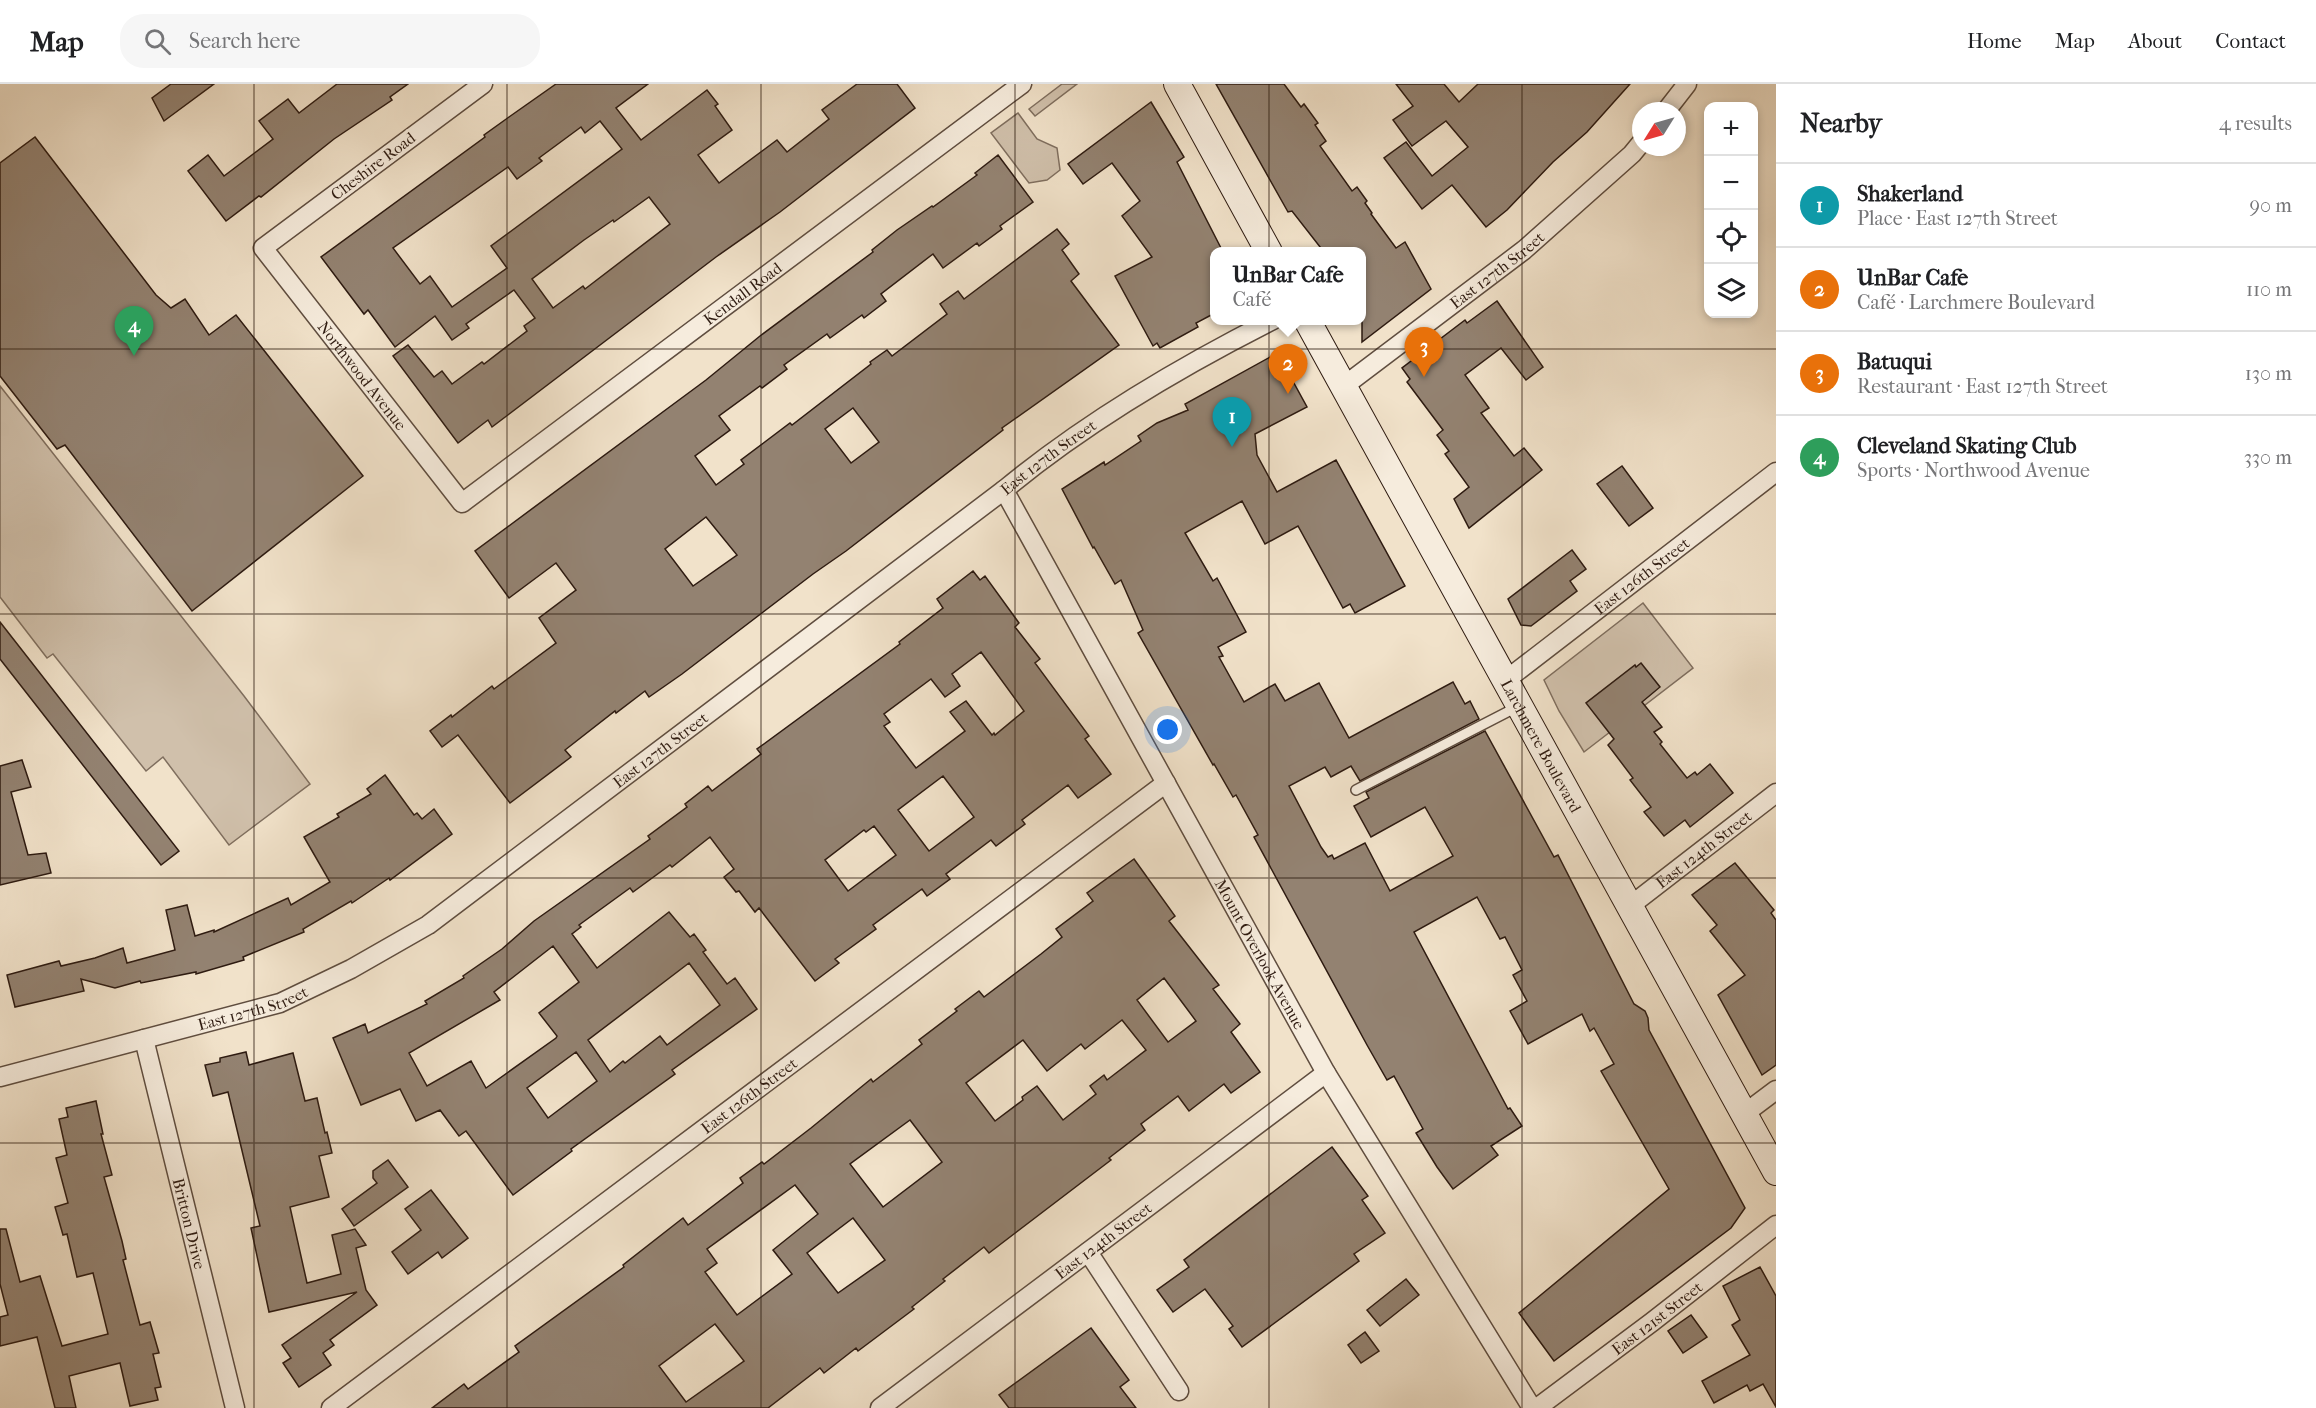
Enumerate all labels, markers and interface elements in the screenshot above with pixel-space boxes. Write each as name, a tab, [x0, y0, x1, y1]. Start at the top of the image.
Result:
search box	[120, 14, 540, 68]
text: Map	[30, 25, 84, 58]
icon: search	[141, 25, 174, 58]
text: Search here	[189, 28, 300, 54]
text: Home	[1967, 29, 2022, 53]
text: Map	[2055, 29, 2095, 53]
text: About	[2128, 29, 2182, 53]
text: Contact	[2215, 29, 2286, 53]
north arrow	[1632, 102, 1686, 156]
map controls	[1704, 102, 1758, 318]
button: +	[1704, 102, 1758, 156]
text: Nearby	[1800, 108, 1882, 139]
text: 4 results	[2219, 112, 2292, 135]
street label: Cheshire Road	[327, 128, 419, 204]
button: −	[1704, 156, 1758, 210]
text: Shakerland	[1857, 181, 1963, 207]
text: 1	[1816, 194, 1823, 217]
text: 90 m	[2250, 194, 2292, 217]
text: Place · East 127th Street	[1857, 207, 2058, 230]
button: locate	[1704, 210, 1758, 264]
street label: East 127th Street	[1446, 227, 1548, 312]
popup	[1210, 247, 1366, 325]
street label: Kendall Road	[700, 258, 785, 329]
text: UnBar Cafe	[1232, 262, 1344, 288]
button: layers	[1704, 264, 1758, 318]
text: UnBar Cafe	[1857, 265, 1968, 291]
text: 2	[1814, 278, 1825, 301]
text: 110 m	[2246, 278, 2292, 301]
text: Café	[1232, 288, 1271, 311]
text: Café · Larchmere Boulevard	[1857, 291, 2095, 314]
pin: 4	[114, 306, 154, 356]
street label: Northwood Avenue	[314, 317, 411, 434]
pin: 3	[1404, 328, 1444, 377]
pin: 2	[1268, 344, 1308, 394]
text: Batuqui	[1857, 349, 1932, 375]
text: 3	[1815, 362, 1824, 385]
text: 130 m	[2245, 362, 2292, 385]
text: Restaurant · East 127th Street	[1857, 375, 2108, 398]
pin: 1	[1212, 398, 1252, 447]
street label: East 127th Street	[996, 415, 1100, 499]
text: Cleveland Skating Club	[1857, 433, 2076, 459]
text: 4	[1814, 446, 1825, 469]
text: 330 m	[2244, 446, 2292, 469]
text: Sports · Northwood Avenue	[1857, 459, 2090, 482]
street label: East 126th Street	[1590, 533, 1693, 618]
street label: Larchmere Boulevard	[1497, 676, 1586, 816]
street label: East 127th Street	[609, 707, 712, 792]
your location	[1153, 715, 1182, 744]
street label: East 124th Street	[1652, 806, 1755, 892]
street label: Mount Overlook Avenue	[1211, 876, 1309, 1032]
street label: East 127th Street	[196, 982, 311, 1034]
street label: East 126th Street	[697, 1053, 801, 1137]
street label: Britton Drive	[169, 1176, 210, 1271]
street label: East 124th Street	[1051, 1198, 1155, 1283]
street label: East 121st Street	[1608, 1277, 1706, 1358]

